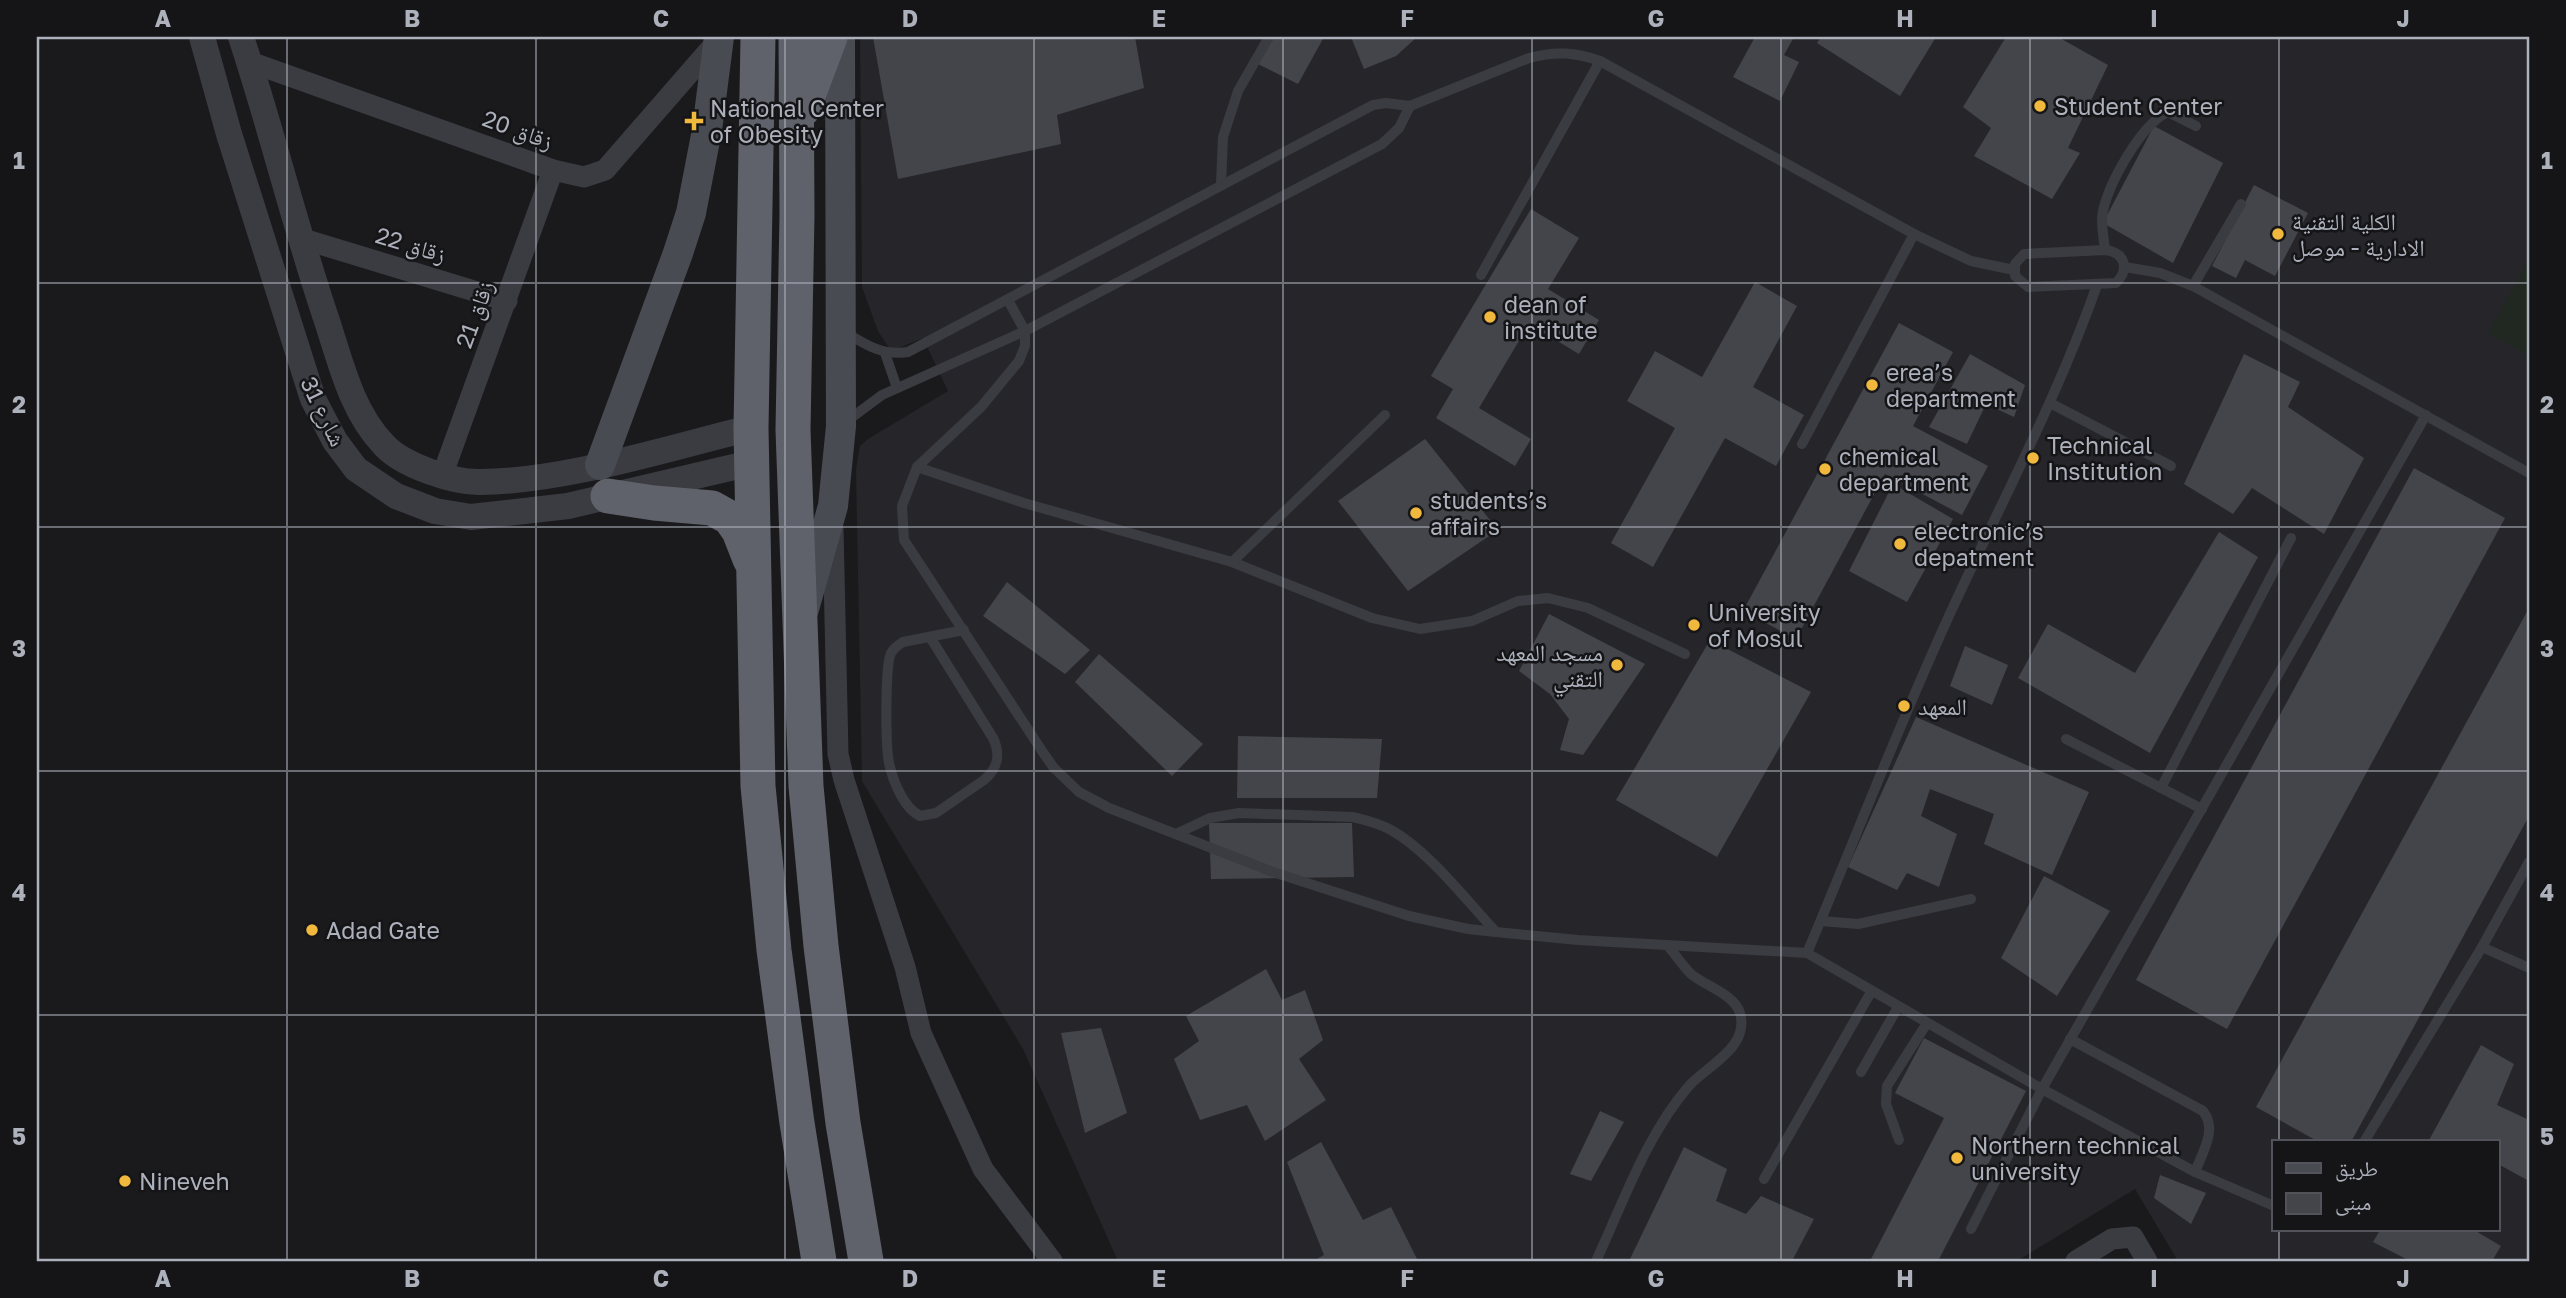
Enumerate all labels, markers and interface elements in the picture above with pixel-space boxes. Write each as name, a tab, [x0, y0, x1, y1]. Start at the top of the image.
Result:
text: A	[155, 4, 172, 32]
text: B	[404, 4, 420, 32]
text: C	[653, 4, 669, 32]
text: D	[902, 4, 918, 32]
text: E	[1152, 4, 1166, 32]
text: F	[1400, 4, 1414, 32]
text: G	[1648, 4, 1664, 32]
text: H	[1896, 4, 1914, 32]
text: I	[2150, 4, 2158, 32]
text: J	[2396, 4, 2410, 32]
place label: Student Center	[2054, 92, 2222, 120]
place label: National Center of Obesity	[710, 94, 884, 148]
marker: Student Center	[2032, 98, 2048, 114]
street label: زقاق 20	[479, 103, 557, 156]
marker: National Center of Obesity	[684, 111, 704, 131]
text: 1	[13, 146, 25, 174]
text: 1	[2541, 146, 2553, 174]
place label: الكلية التقنية الادارية - موصل	[2292, 207, 2425, 262]
street label: زقاق 22	[372, 220, 449, 269]
marker: الكلية التقنية الادارية - موصل	[2270, 226, 2286, 242]
street label: زقاق 21	[449, 277, 500, 352]
place label: dean of institute	[1504, 290, 1598, 344]
marker: dean of institute	[1482, 309, 1498, 325]
place label: erea’s department	[1886, 358, 2016, 412]
street label: شارع 31	[293, 372, 353, 451]
marker: erea’s department	[1864, 377, 1880, 393]
text: 2	[12, 390, 26, 418]
text: 2	[2540, 390, 2554, 418]
place label: Technical Institution	[2047, 431, 2162, 485]
place label: chemical department	[1839, 442, 1969, 496]
marker: Technical Institution	[2025, 450, 2041, 466]
marker: chemical department	[1817, 461, 1833, 477]
place label: students’s affairs	[1430, 486, 1547, 540]
marker: students’s affairs	[1408, 505, 1424, 521]
place label: electronic’s depatment	[1914, 517, 2044, 571]
marker: electronic’s depatment	[1892, 536, 1908, 552]
place label: University of Mosul	[1708, 598, 1821, 652]
marker: University of Mosul	[1686, 617, 1702, 633]
text: 3	[12, 634, 26, 662]
text: 3	[2540, 634, 2554, 662]
place label: مسجد المعهد التقني	[1496, 638, 1603, 698]
marker: مسجد المعهد التقني	[1609, 657, 1625, 673]
place label: المعهد	[1918, 692, 1967, 720]
marker: المعهد	[1896, 698, 1912, 714]
text: 4	[12, 878, 26, 906]
text: 4	[2540, 878, 2554, 906]
place label: Adad Gate	[326, 916, 440, 944]
marker: Adad Gate	[304, 922, 320, 938]
text: 5	[12, 1122, 26, 1150]
text: 5	[2540, 1122, 2554, 1150]
place label: Northern technical university	[1971, 1131, 2180, 1185]
legend	[2272, 1140, 2500, 1232]
marker: Northern technical university	[1949, 1150, 1965, 1166]
text: طريق	[2335, 1155, 2378, 1182]
place label: Nineveh	[139, 1167, 230, 1195]
marker: Nineveh	[117, 1173, 133, 1189]
text: مبنى	[2335, 1189, 2371, 1216]
text: A	[155, 1264, 172, 1292]
text: B	[404, 1264, 420, 1292]
text: C	[653, 1264, 669, 1292]
text: D	[902, 1264, 918, 1292]
text: E	[1152, 1264, 1166, 1292]
text: F	[1400, 1264, 1414, 1292]
text: G	[1648, 1264, 1664, 1292]
text: H	[1896, 1264, 1914, 1292]
text: I	[2150, 1264, 2158, 1292]
text: J	[2396, 1264, 2410, 1292]

